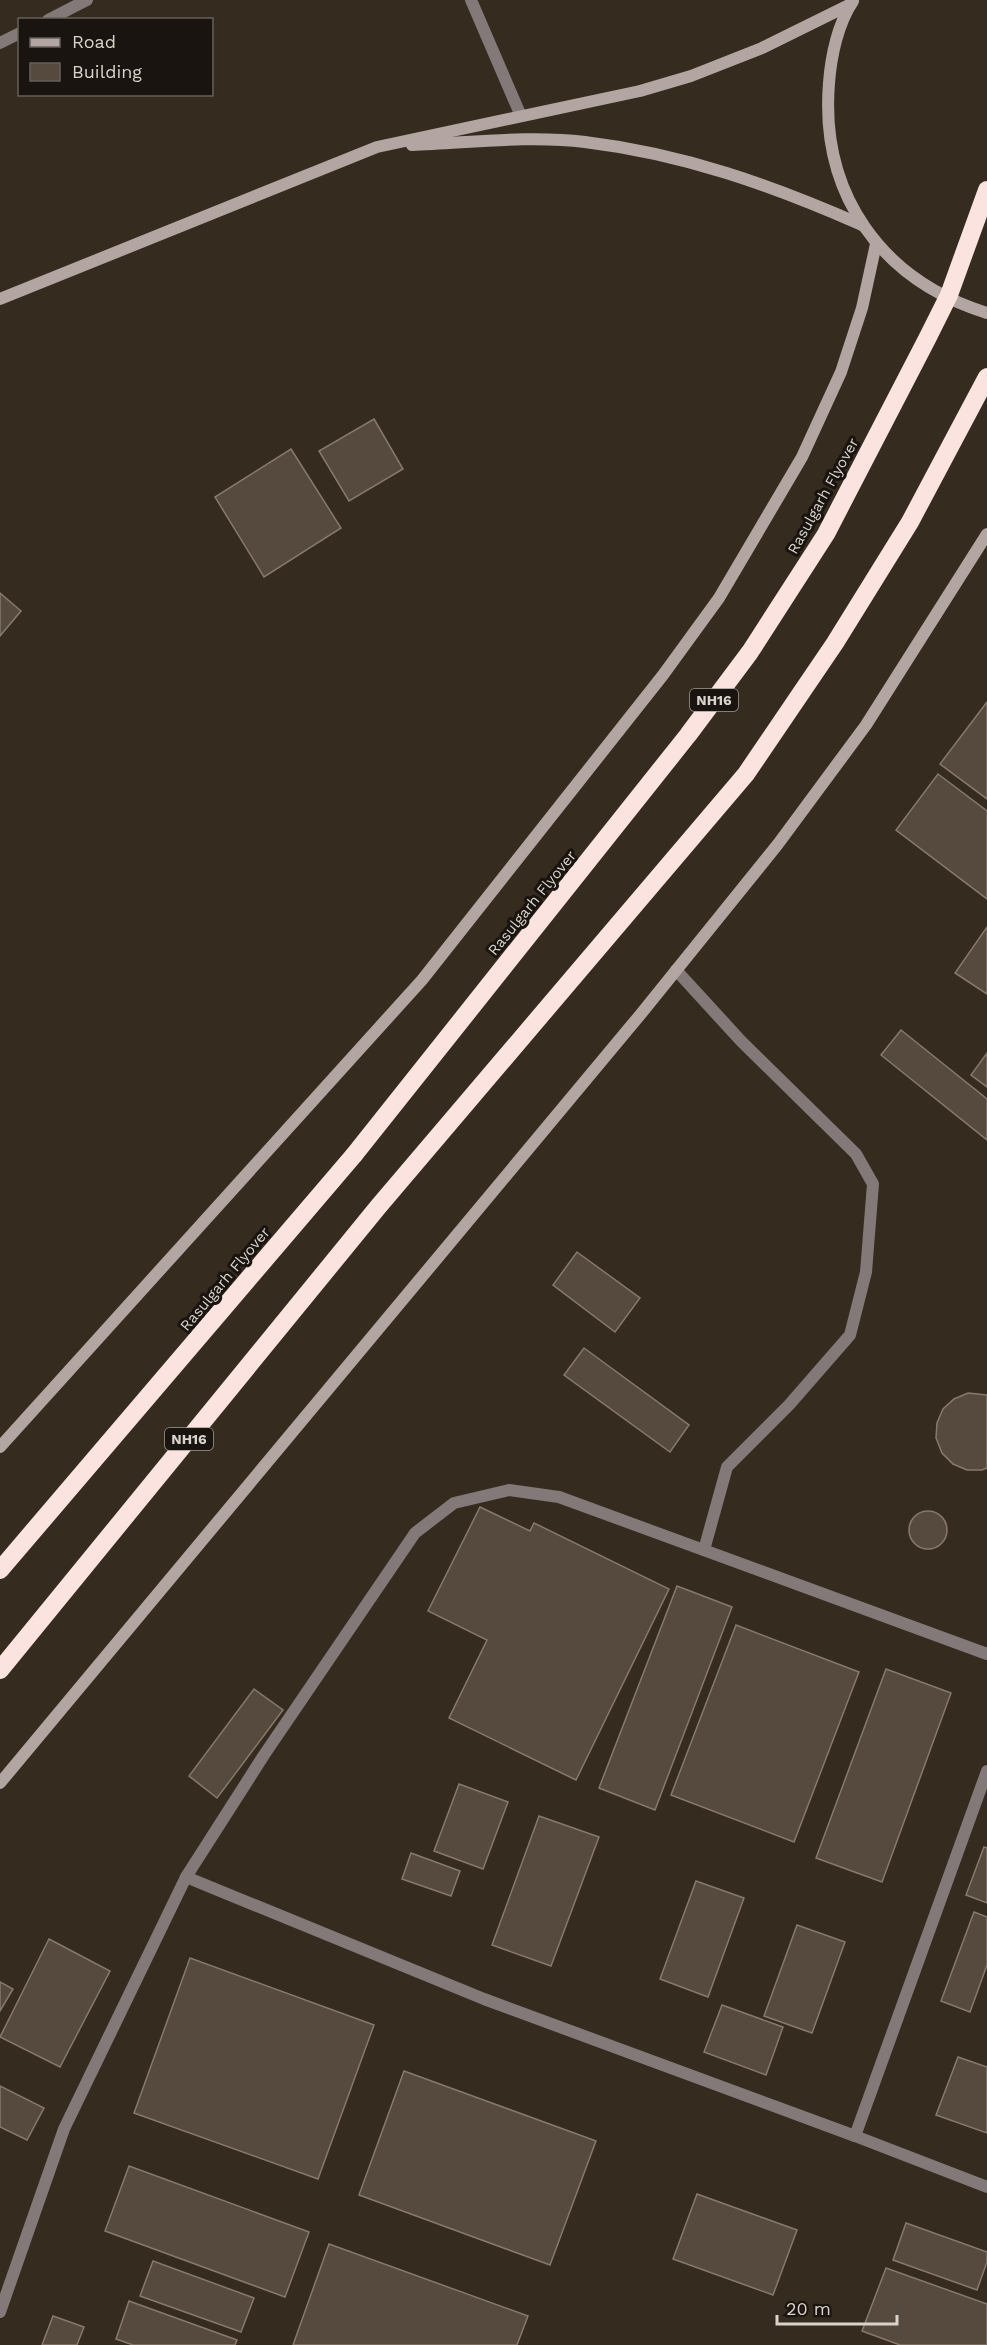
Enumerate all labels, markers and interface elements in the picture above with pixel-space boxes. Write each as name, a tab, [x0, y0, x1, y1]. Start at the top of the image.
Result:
legend	[18, 18, 213, 96]
text: Road	[72, 31, 116, 52]
text: Building	[72, 61, 142, 82]
street label: Rasulgarh Flyover	[784, 435, 862, 557]
road number: NH16	[690, 689, 738, 711]
street label: Rasulgarh Flyover	[484, 847, 580, 959]
street label: Rasulgarh Flyover	[176, 1223, 274, 1335]
road number: NH16	[165, 1428, 213, 1450]
scale bar	[777, 2288, 897, 2326]
text: 20 m	[786, 2298, 831, 2319]

